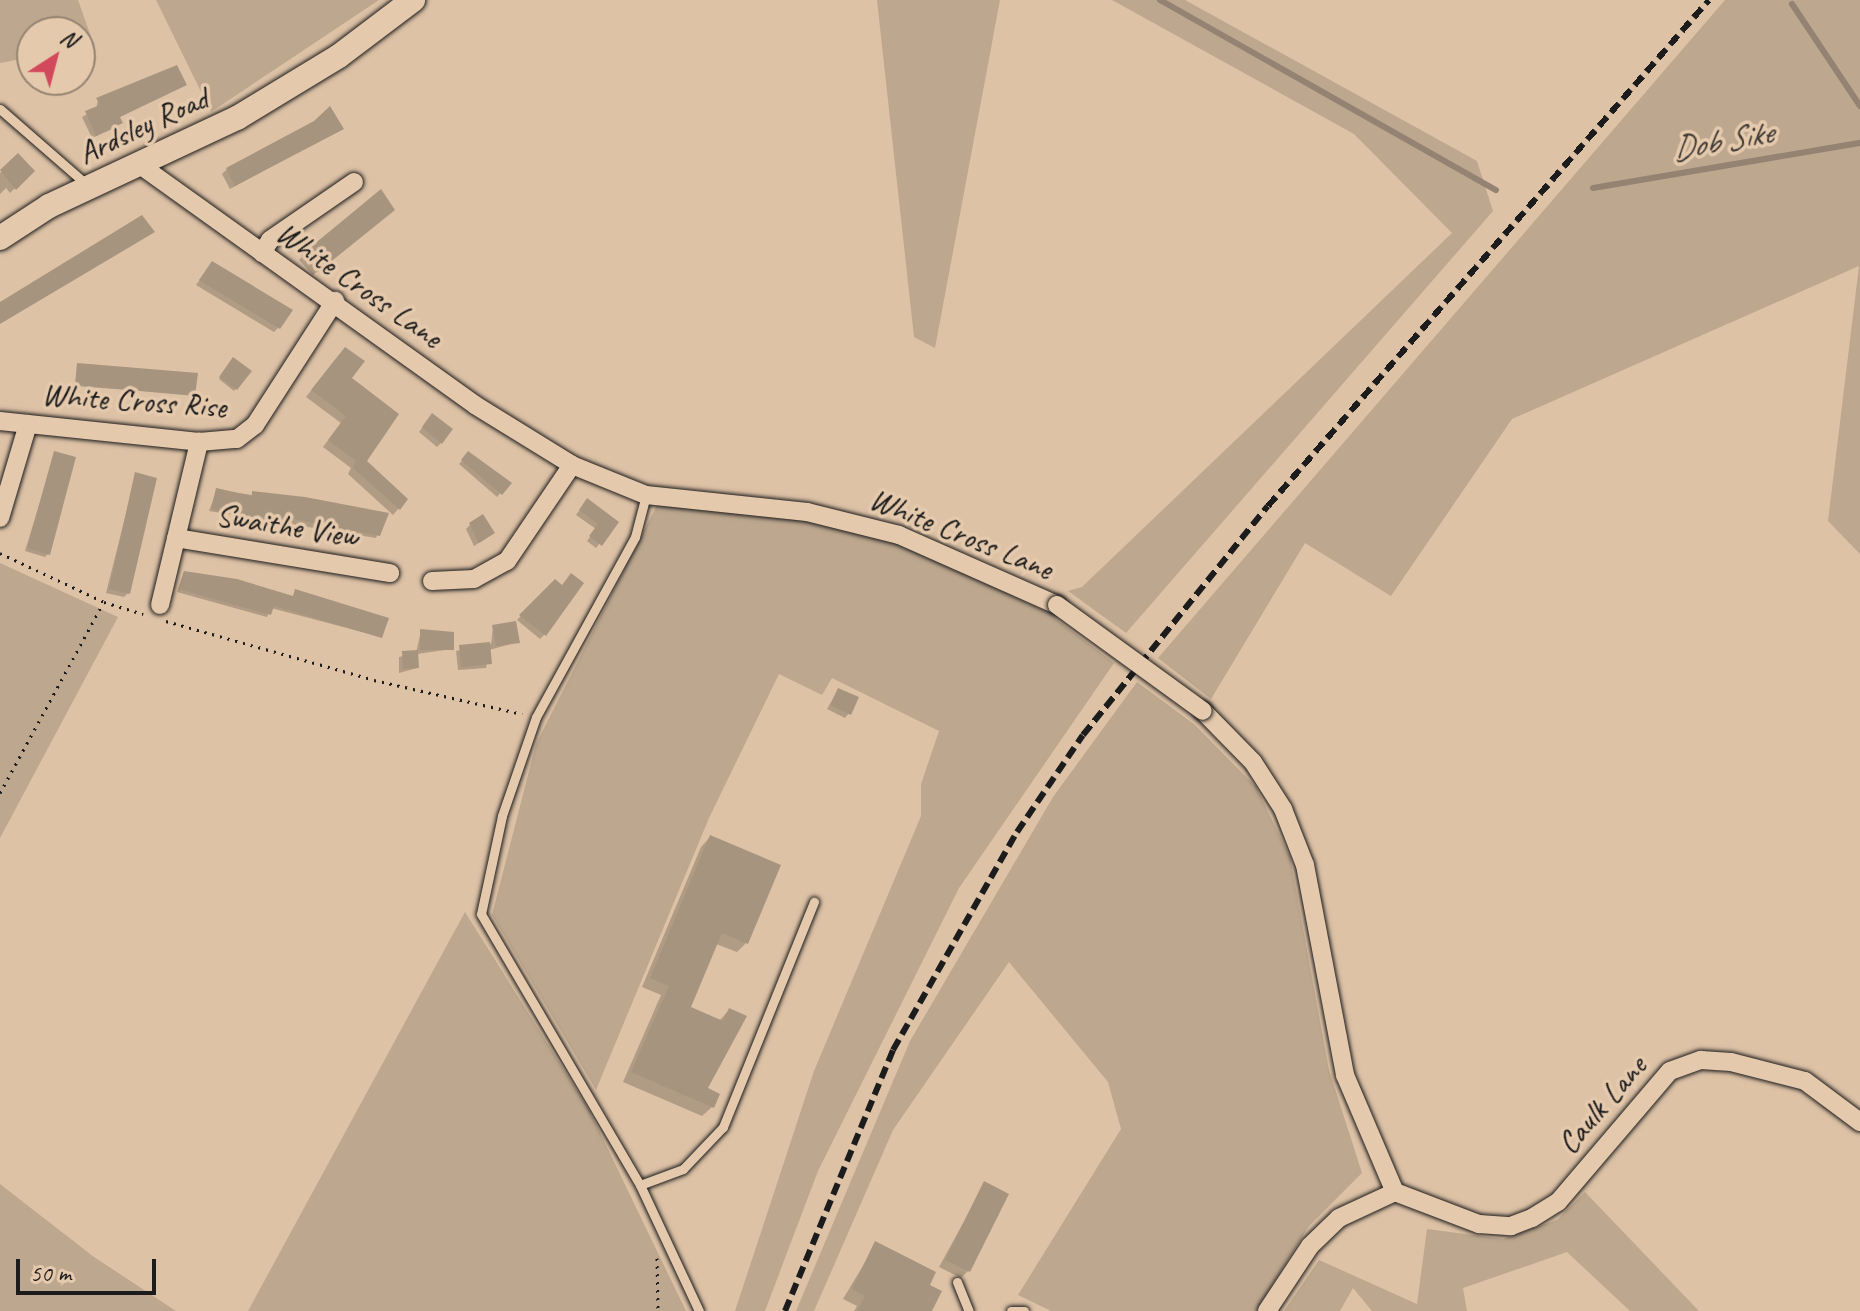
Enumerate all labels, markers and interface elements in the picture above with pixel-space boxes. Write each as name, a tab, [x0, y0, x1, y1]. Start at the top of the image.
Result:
north arrow	[16, 16, 96, 96]
text: N	[55, 23, 83, 54]
street label: Ardsley Road	[72, 79, 214, 173]
water label: Dob Sike	[1668, 111, 1776, 169]
street label: White Cross Lane	[269, 214, 449, 356]
street label: White Cross Rise	[40, 375, 228, 427]
street label: White Cross Lane	[864, 480, 1058, 588]
street label: Swaithe View	[213, 496, 361, 556]
street label: Caulk Lane	[1549, 1048, 1655, 1162]
scale bar	[20, 1243, 160, 1293]
text: 50 m	[30, 1258, 71, 1288]

